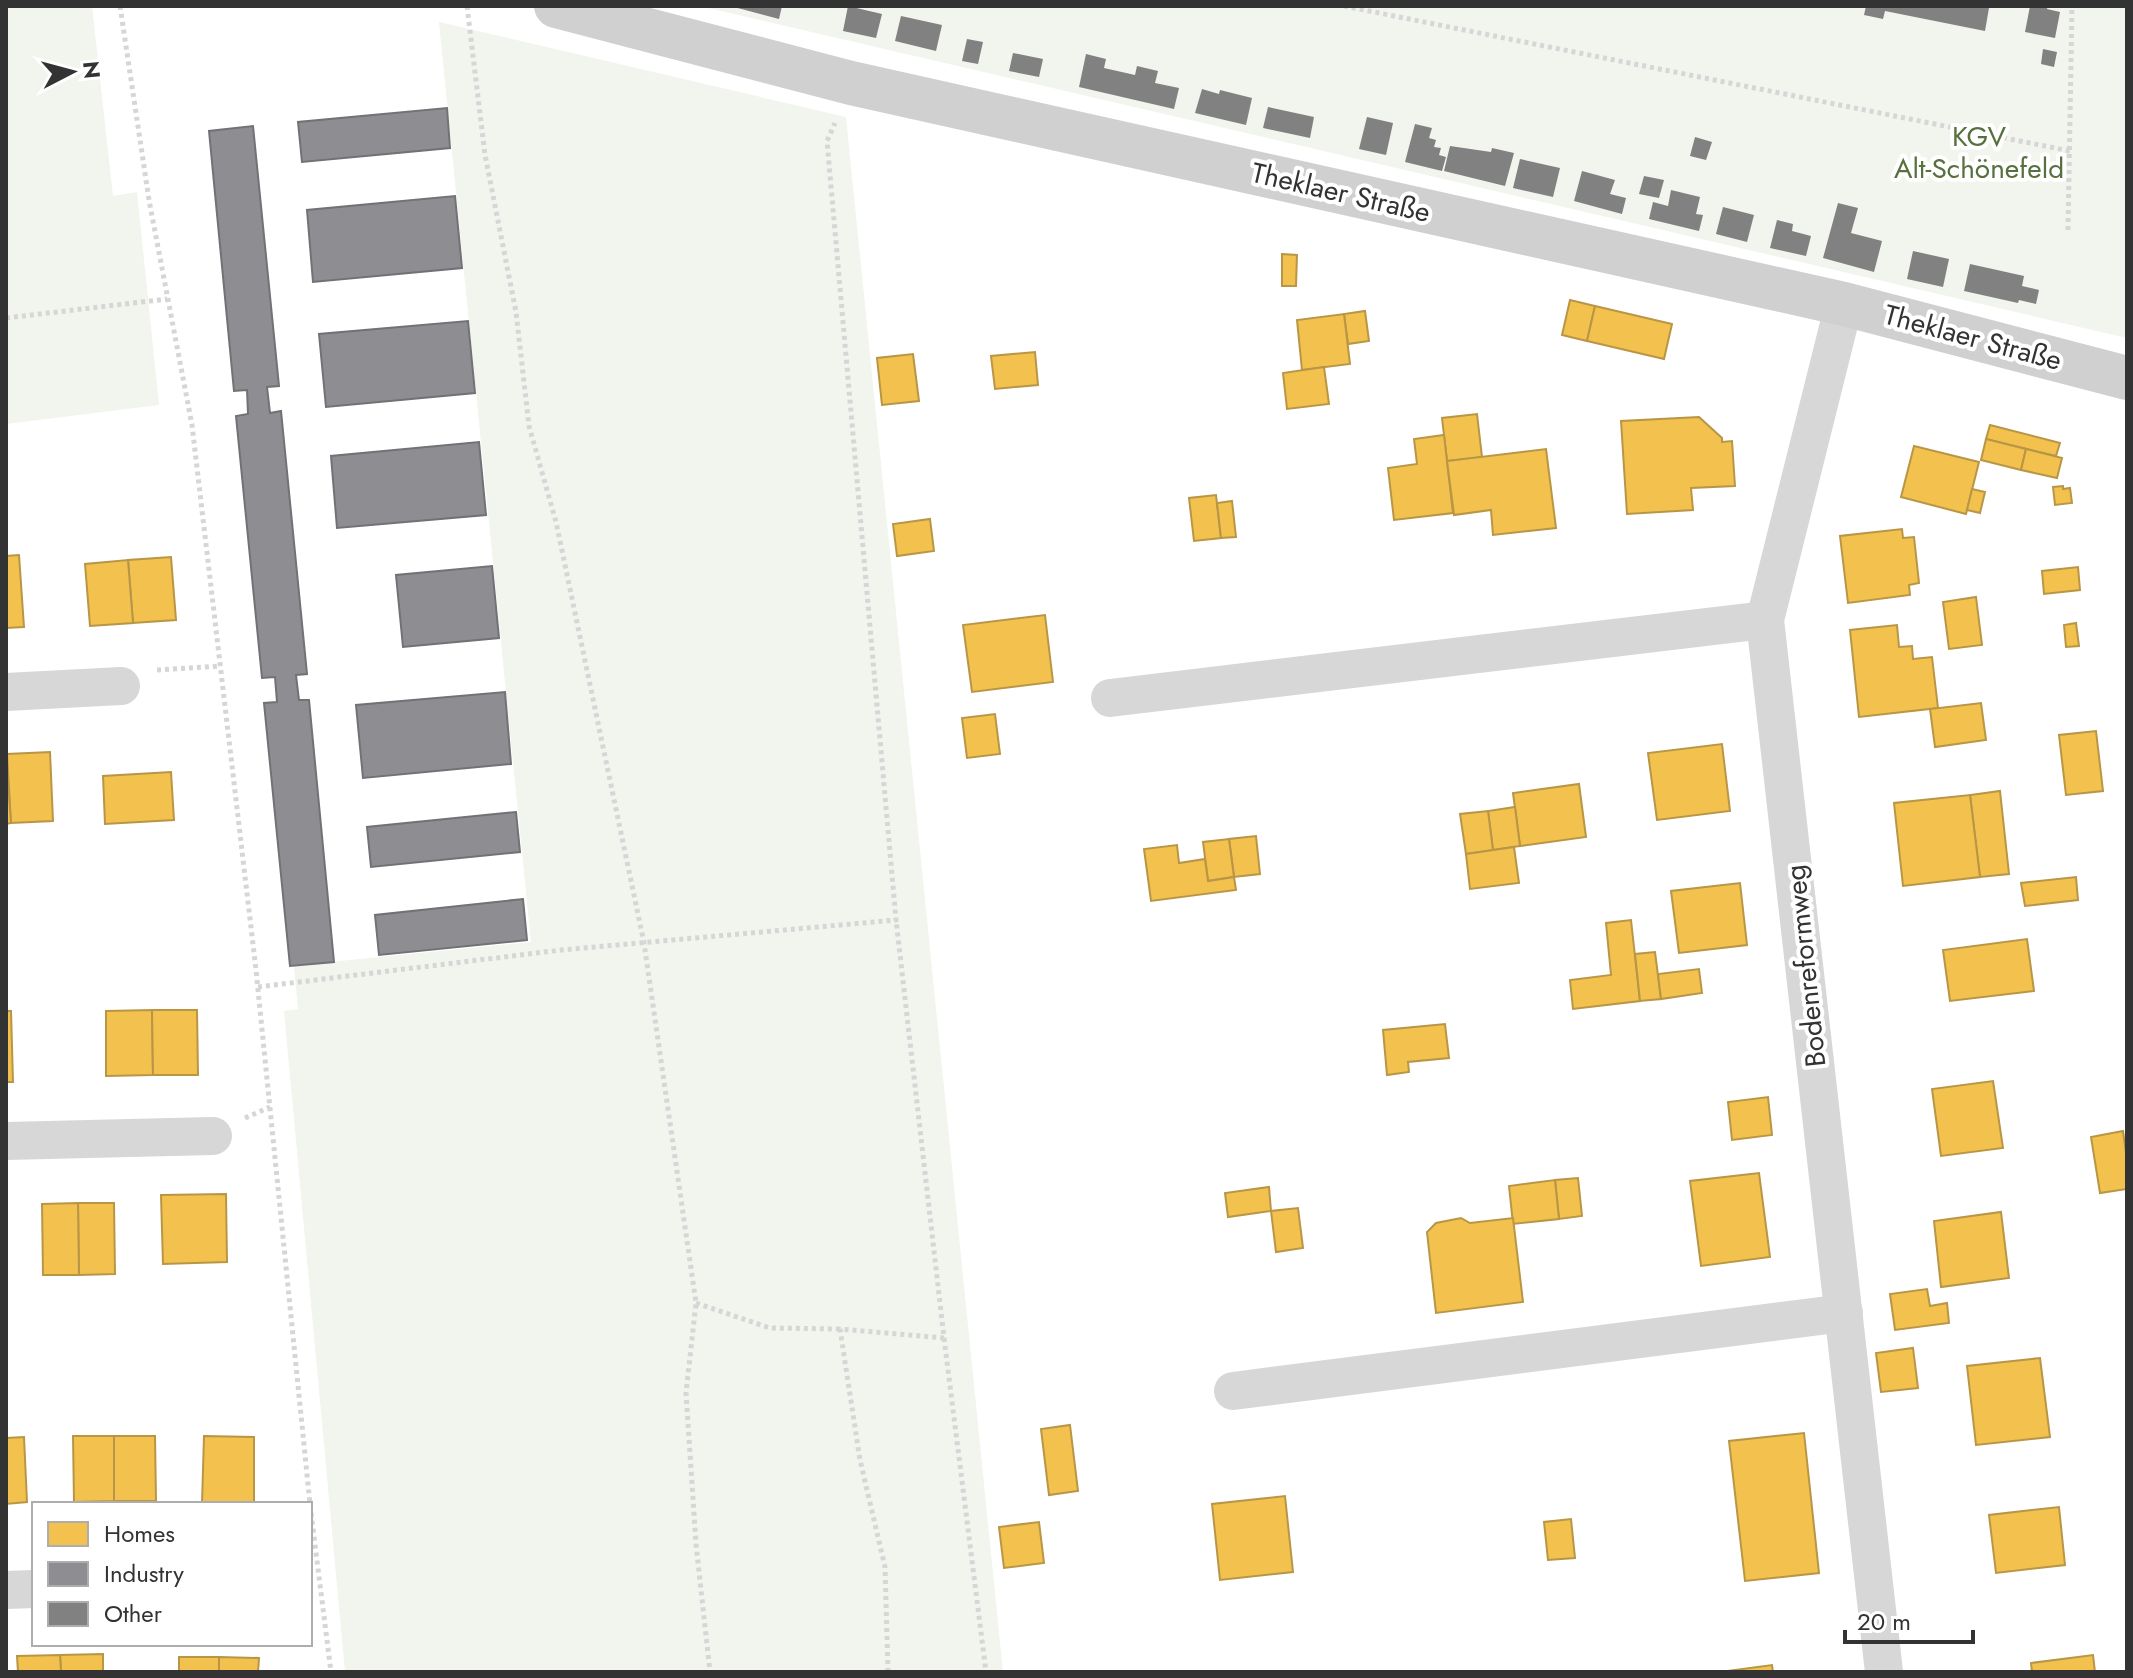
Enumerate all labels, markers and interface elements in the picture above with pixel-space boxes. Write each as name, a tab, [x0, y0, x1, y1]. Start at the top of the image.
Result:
north arrow	[32, 32, 112, 112]
text: N	[75, 60, 109, 80]
park label: KGV Alt-Schönefeld	[1894, 116, 2064, 189]
street label: Theklaer Straße	[1248, 152, 1434, 233]
street label: Theklaer Straße	[1880, 294, 2066, 381]
street label: Bodenreformweg	[1774, 863, 1837, 1069]
legend	[32, 1502, 312, 1646]
text: Homes	[104, 1516, 175, 1551]
text: Industry	[104, 1556, 184, 1591]
scale bar	[1845, 1594, 1973, 1644]
text: Other	[104, 1596, 163, 1631]
text: 20 m	[1857, 1604, 1911, 1639]

